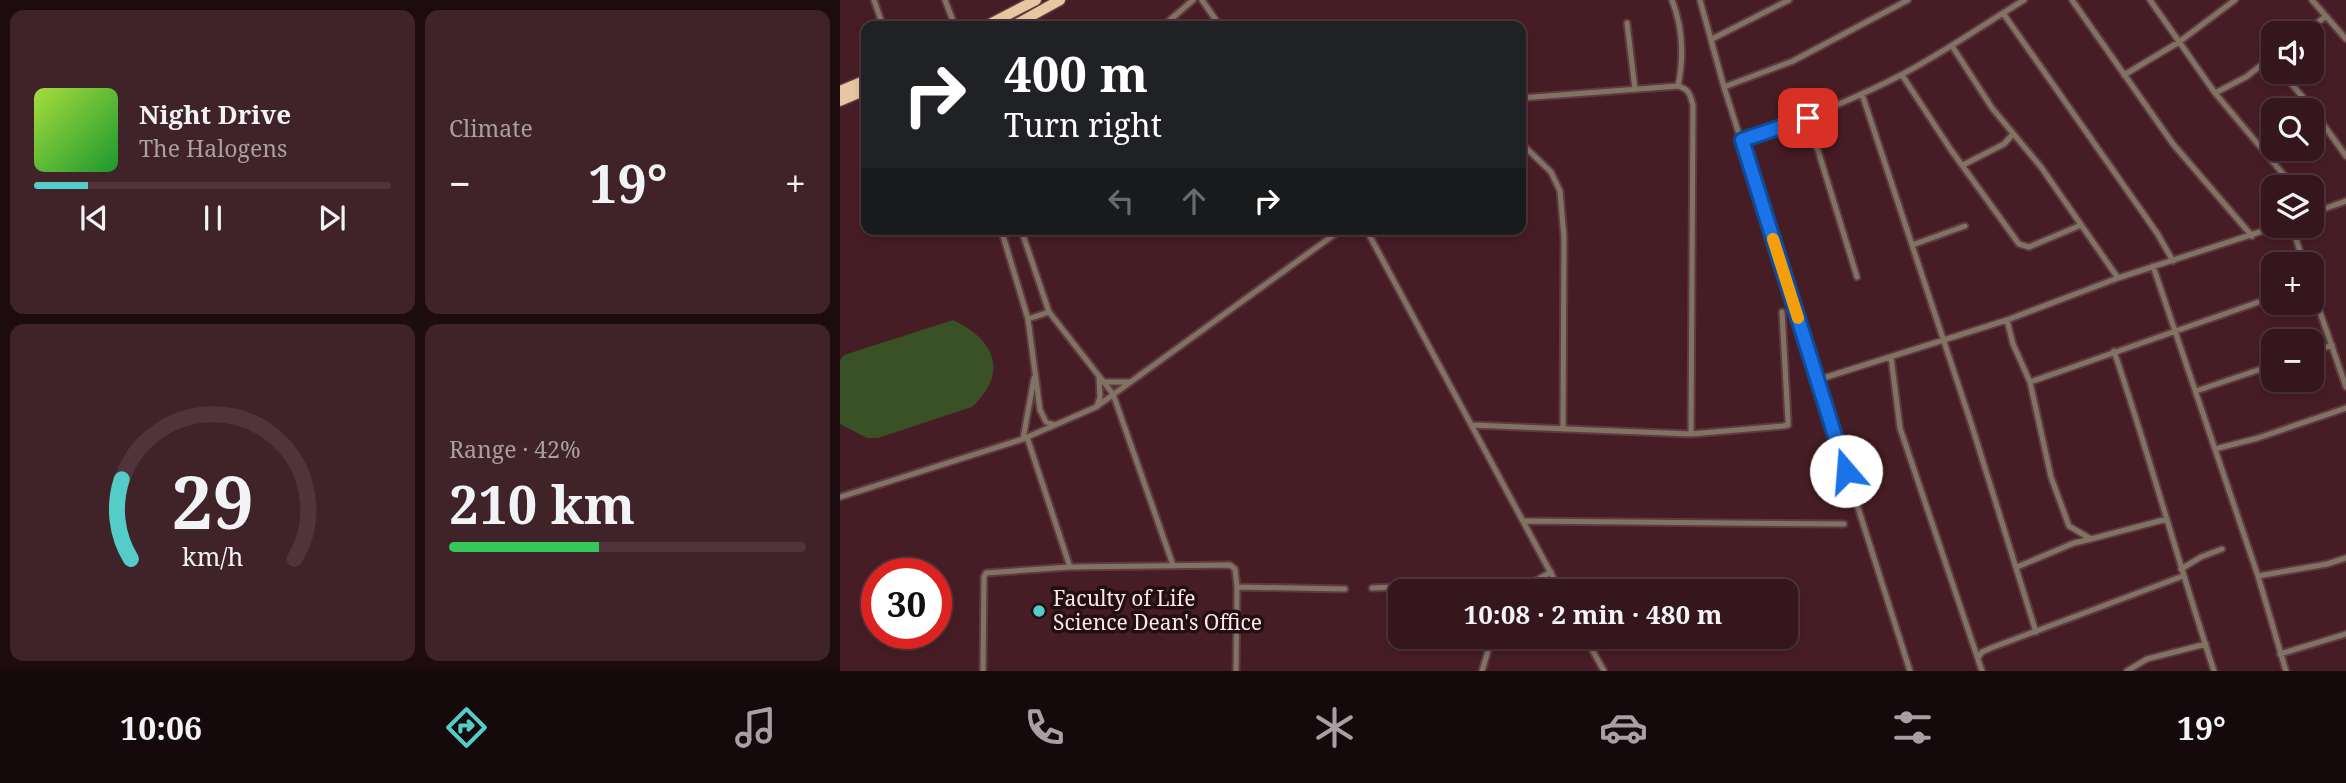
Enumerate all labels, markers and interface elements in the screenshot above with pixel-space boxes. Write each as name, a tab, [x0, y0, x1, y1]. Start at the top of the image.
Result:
map controls	[2261, 21, 2324, 392]
button: sound	[2261, 21, 2324, 84]
text: 400 m	[1004, 40, 1148, 106]
icon: right	[889, 49, 980, 140]
pin	[1778, 88, 1838, 148]
text: Night Drive	[139, 96, 291, 132]
button: search	[2261, 98, 2324, 161]
icon: arrive	[1789, 99, 1827, 137]
text: Turn right	[1004, 103, 1162, 146]
text: Climate	[449, 112, 533, 144]
text: The Halogens	[139, 132, 287, 164]
text: 19°	[588, 147, 668, 218]
text: −	[449, 157, 471, 209]
text: +	[785, 157, 806, 209]
button: layers	[2261, 175, 2324, 238]
icon: left	[1102, 182, 1140, 220]
icon: ahead	[1175, 182, 1213, 220]
icon: right	[1248, 182, 1286, 220]
icon: previous	[75, 199, 113, 237]
icon: pause	[194, 199, 232, 237]
icon: next	[313, 199, 351, 237]
button: +	[2261, 252, 2324, 315]
button: −	[2261, 329, 2324, 392]
text: Range · 42%	[449, 433, 581, 465]
position arrow	[1809, 434, 1883, 508]
text: 29	[171, 451, 254, 550]
text: 210 km	[449, 468, 635, 539]
text: km/h	[182, 538, 243, 572]
speed limit sign: 30	[861, 558, 952, 649]
place label: Faculty of Life Science Dean's Office	[1053, 584, 1262, 636]
text: 10:08 · 2 min · 480 m	[1463, 596, 1723, 632]
marker: Faculty of Life Science Dean's Office	[1031, 603, 1047, 619]
icon: directions	[442, 703, 491, 752]
icon: music	[731, 703, 780, 752]
icon: phone	[1020, 703, 1069, 752]
icon: climate	[1310, 703, 1359, 752]
icon: car	[1599, 703, 1648, 752]
icon: filters	[1888, 703, 1937, 752]
text: 10:06	[120, 706, 202, 749]
text: 19°	[2177, 706, 2226, 749]

